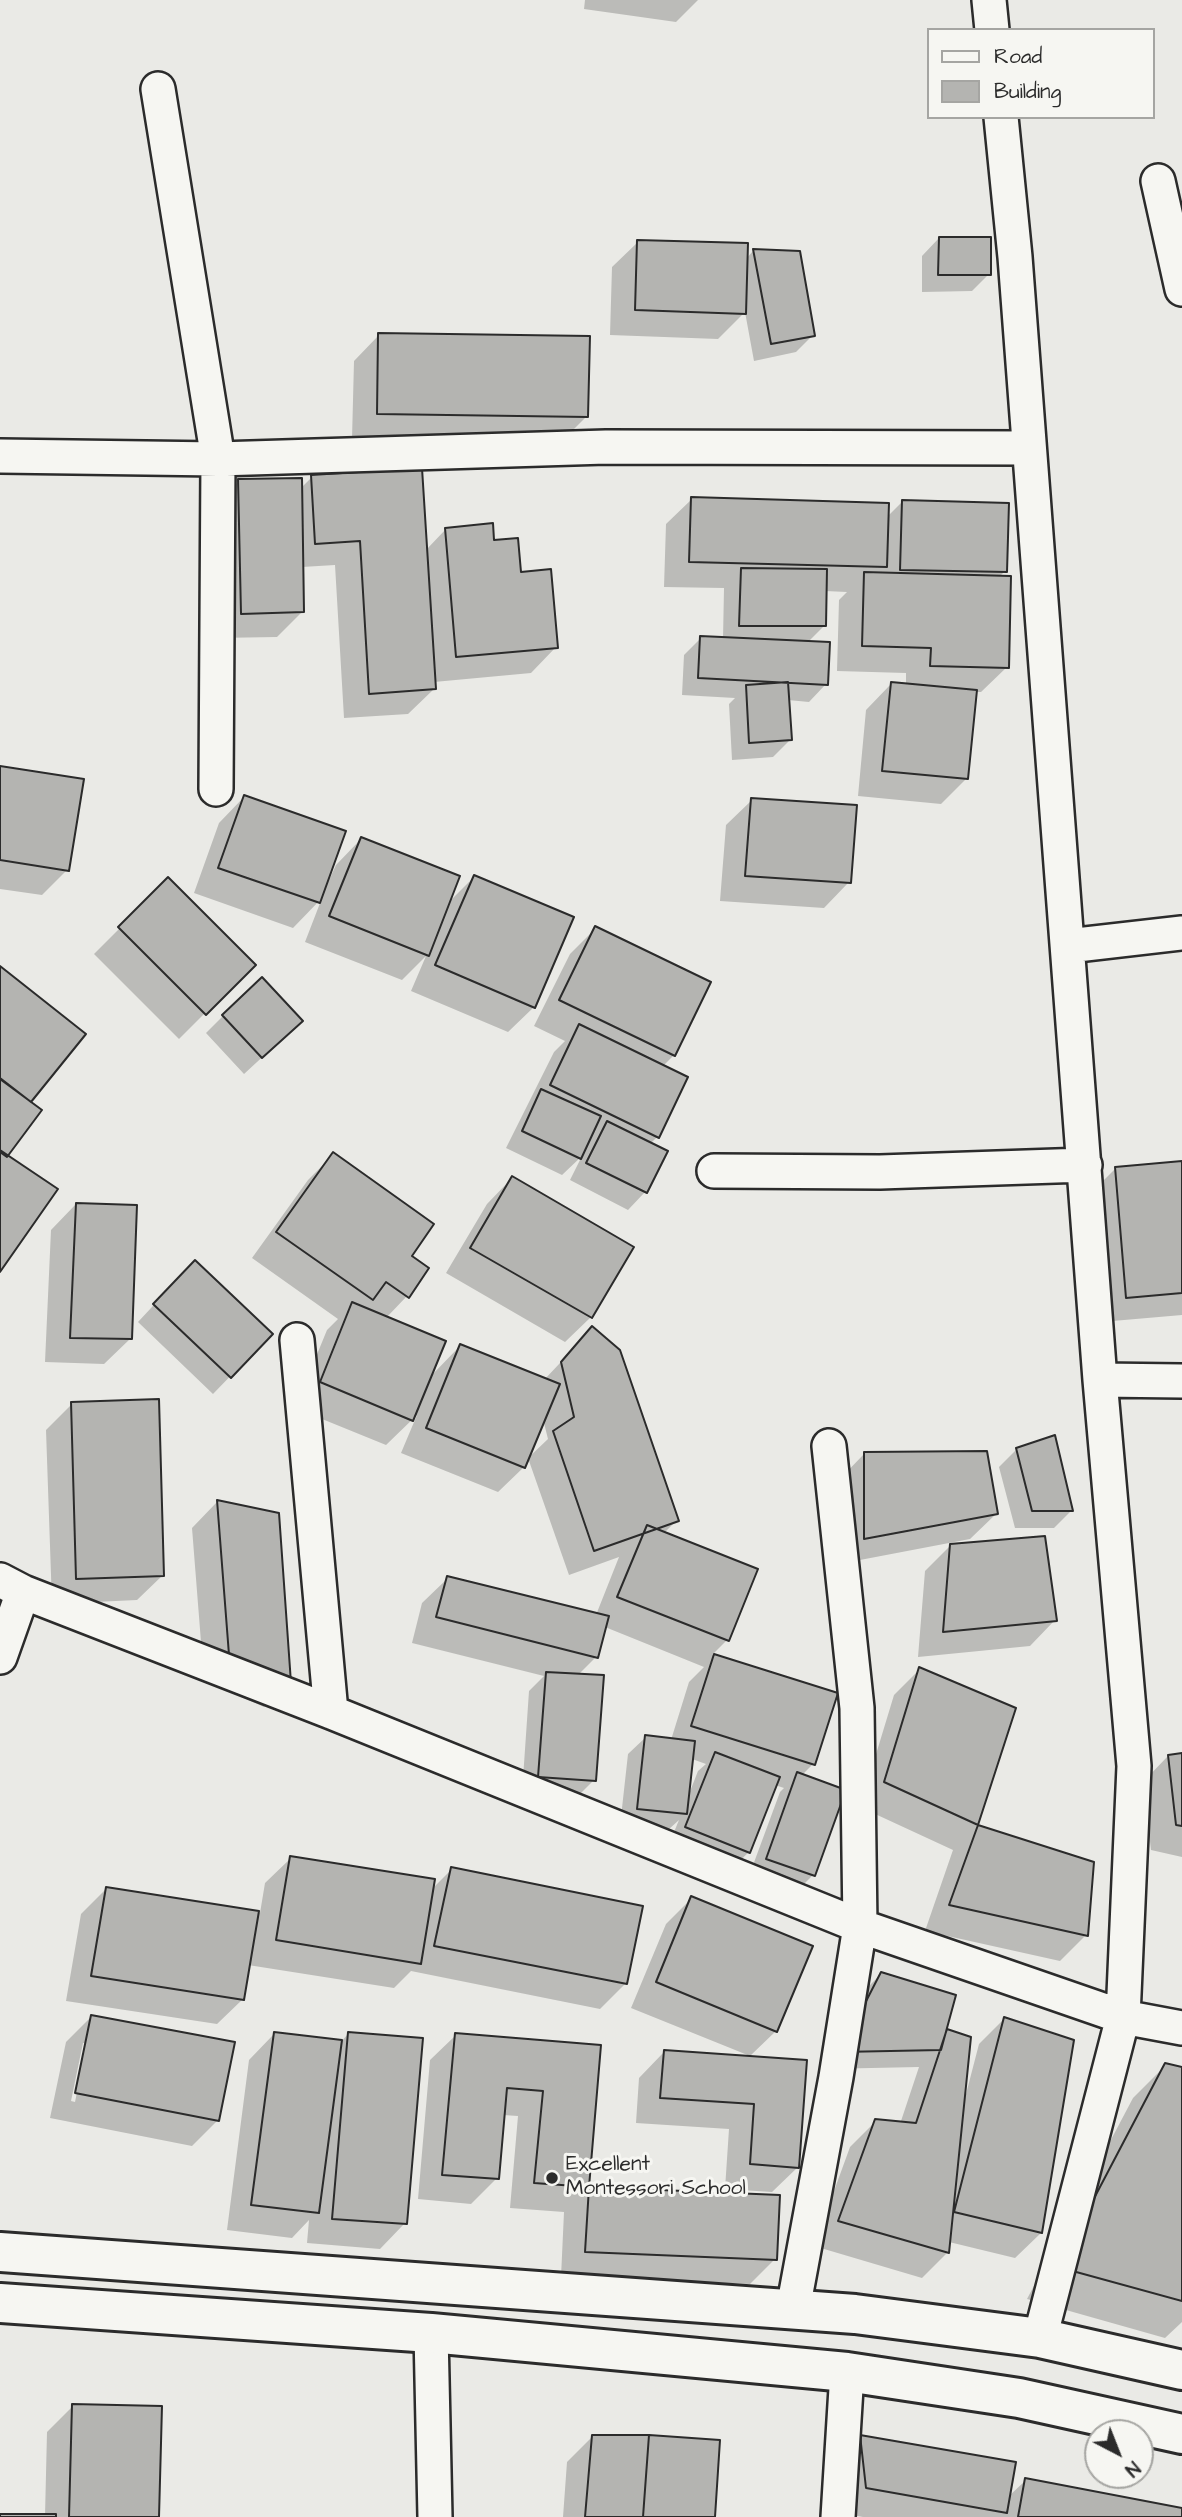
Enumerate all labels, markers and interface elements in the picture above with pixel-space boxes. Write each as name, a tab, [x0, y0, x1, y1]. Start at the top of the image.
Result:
legend	[926, 28, 1154, 119]
text: Road	[994, 42, 1042, 71]
text: Building	[994, 77, 1061, 106]
place label: Excellent Montessori School	[566, 2153, 746, 2203]
marker: Excellent Montessori School	[544, 2170, 560, 2186]
north arrow	[1084, 2419, 1154, 2489]
text: N	[1119, 2454, 1146, 2483]

